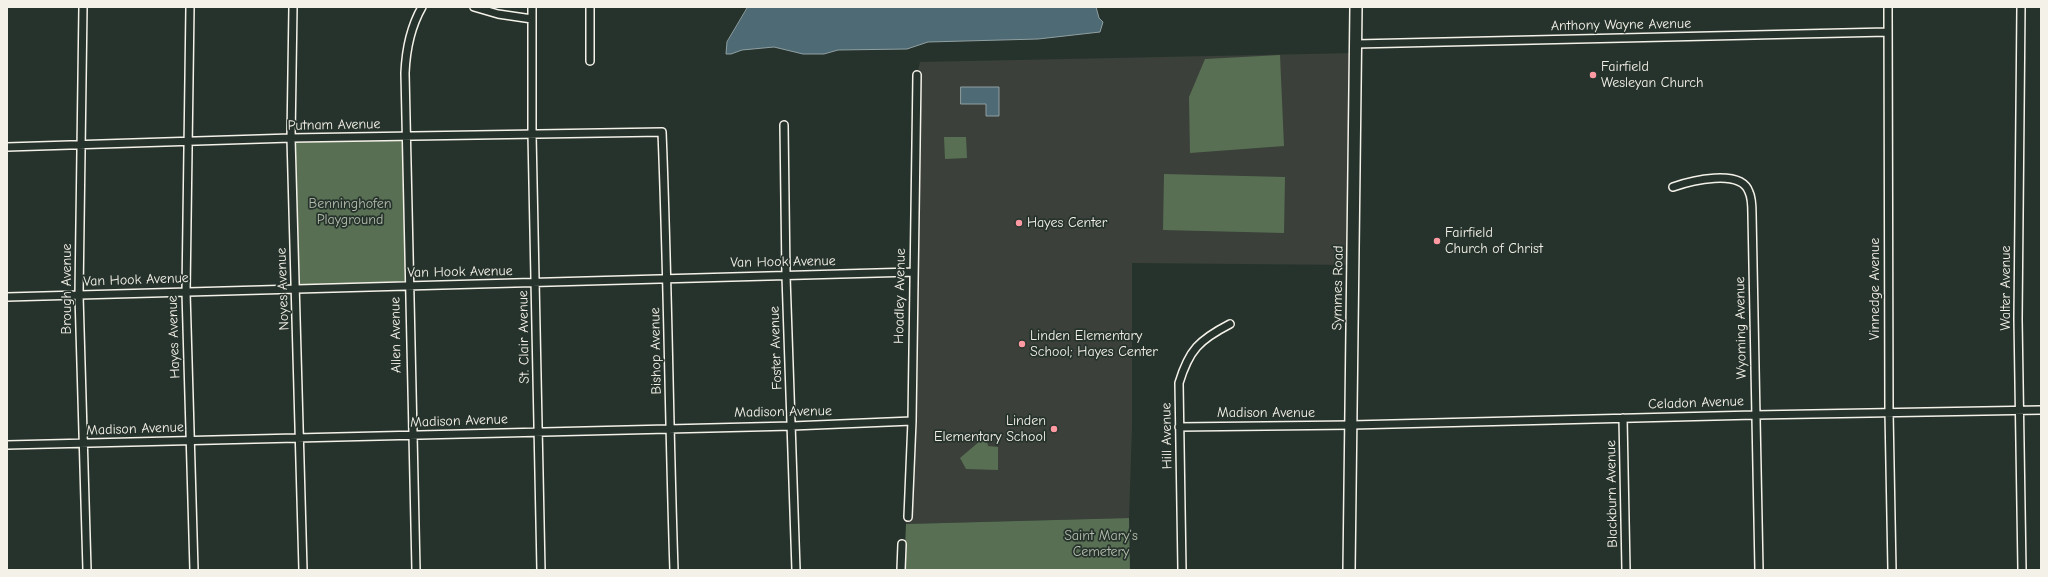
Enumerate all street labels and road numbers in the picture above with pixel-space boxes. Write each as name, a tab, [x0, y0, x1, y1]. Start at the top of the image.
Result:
street label: Anthony Wayne Avenue	[1551, 15, 1691, 35]
street label: Putnam Avenue	[287, 116, 381, 134]
street label: Vinnedge Avenue	[1867, 238, 1883, 340]
street label: Brough Avenue	[59, 244, 75, 334]
street label: Symmes Road	[1329, 245, 1347, 331]
street label: Walter Avenue	[1998, 246, 2014, 330]
street label: Noyes Avenue	[273, 247, 293, 331]
street label: Hoadley Avenue	[891, 248, 909, 344]
street label: Van Hook Avenue	[730, 253, 836, 271]
street label: Van Hook Avenue	[407, 263, 513, 281]
street label: Van Hook Avenue	[83, 270, 189, 290]
street label: Wyoming Avenue	[1732, 276, 1750, 380]
street label: St. Clair Avenue	[515, 290, 533, 384]
street label: Hayes Avenue	[164, 295, 184, 379]
street label: Allen Avenue	[387, 297, 405, 373]
street label: Foster Avenue	[766, 306, 786, 390]
street label: Bishop Avenue	[647, 307, 665, 395]
street label: Celadon Avenue	[1648, 393, 1744, 413]
street label: Hill Avenue	[1158, 402, 1176, 470]
street label: Madison Avenue	[734, 403, 832, 421]
street label: Madison Avenue	[1217, 405, 1315, 421]
street label: Madison Avenue	[410, 411, 508, 431]
street label: Madison Avenue	[86, 419, 184, 439]
street label: Blackburn Avenue	[1603, 440, 1621, 548]

